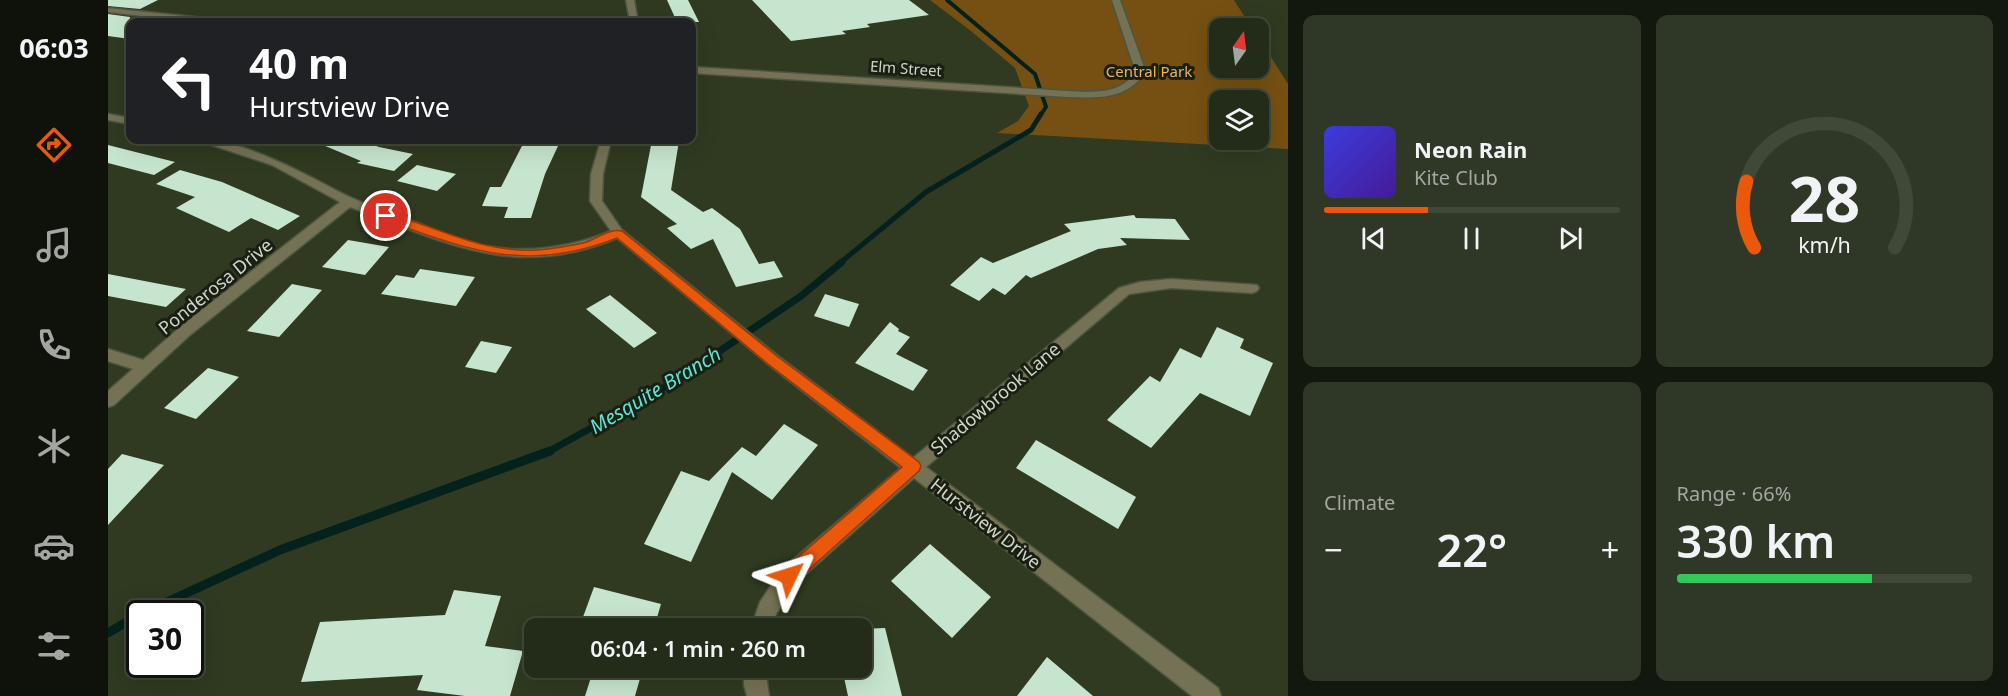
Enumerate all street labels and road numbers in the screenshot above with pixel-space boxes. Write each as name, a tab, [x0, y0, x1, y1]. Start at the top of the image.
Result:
street label: Elm Street	[869, 56, 943, 81]
street label: Ponderosa Drive	[153, 233, 277, 339]
street label: Shadowbrook Lane	[925, 337, 1065, 459]
street label: Hurstview Drive	[926, 472, 1046, 574]

